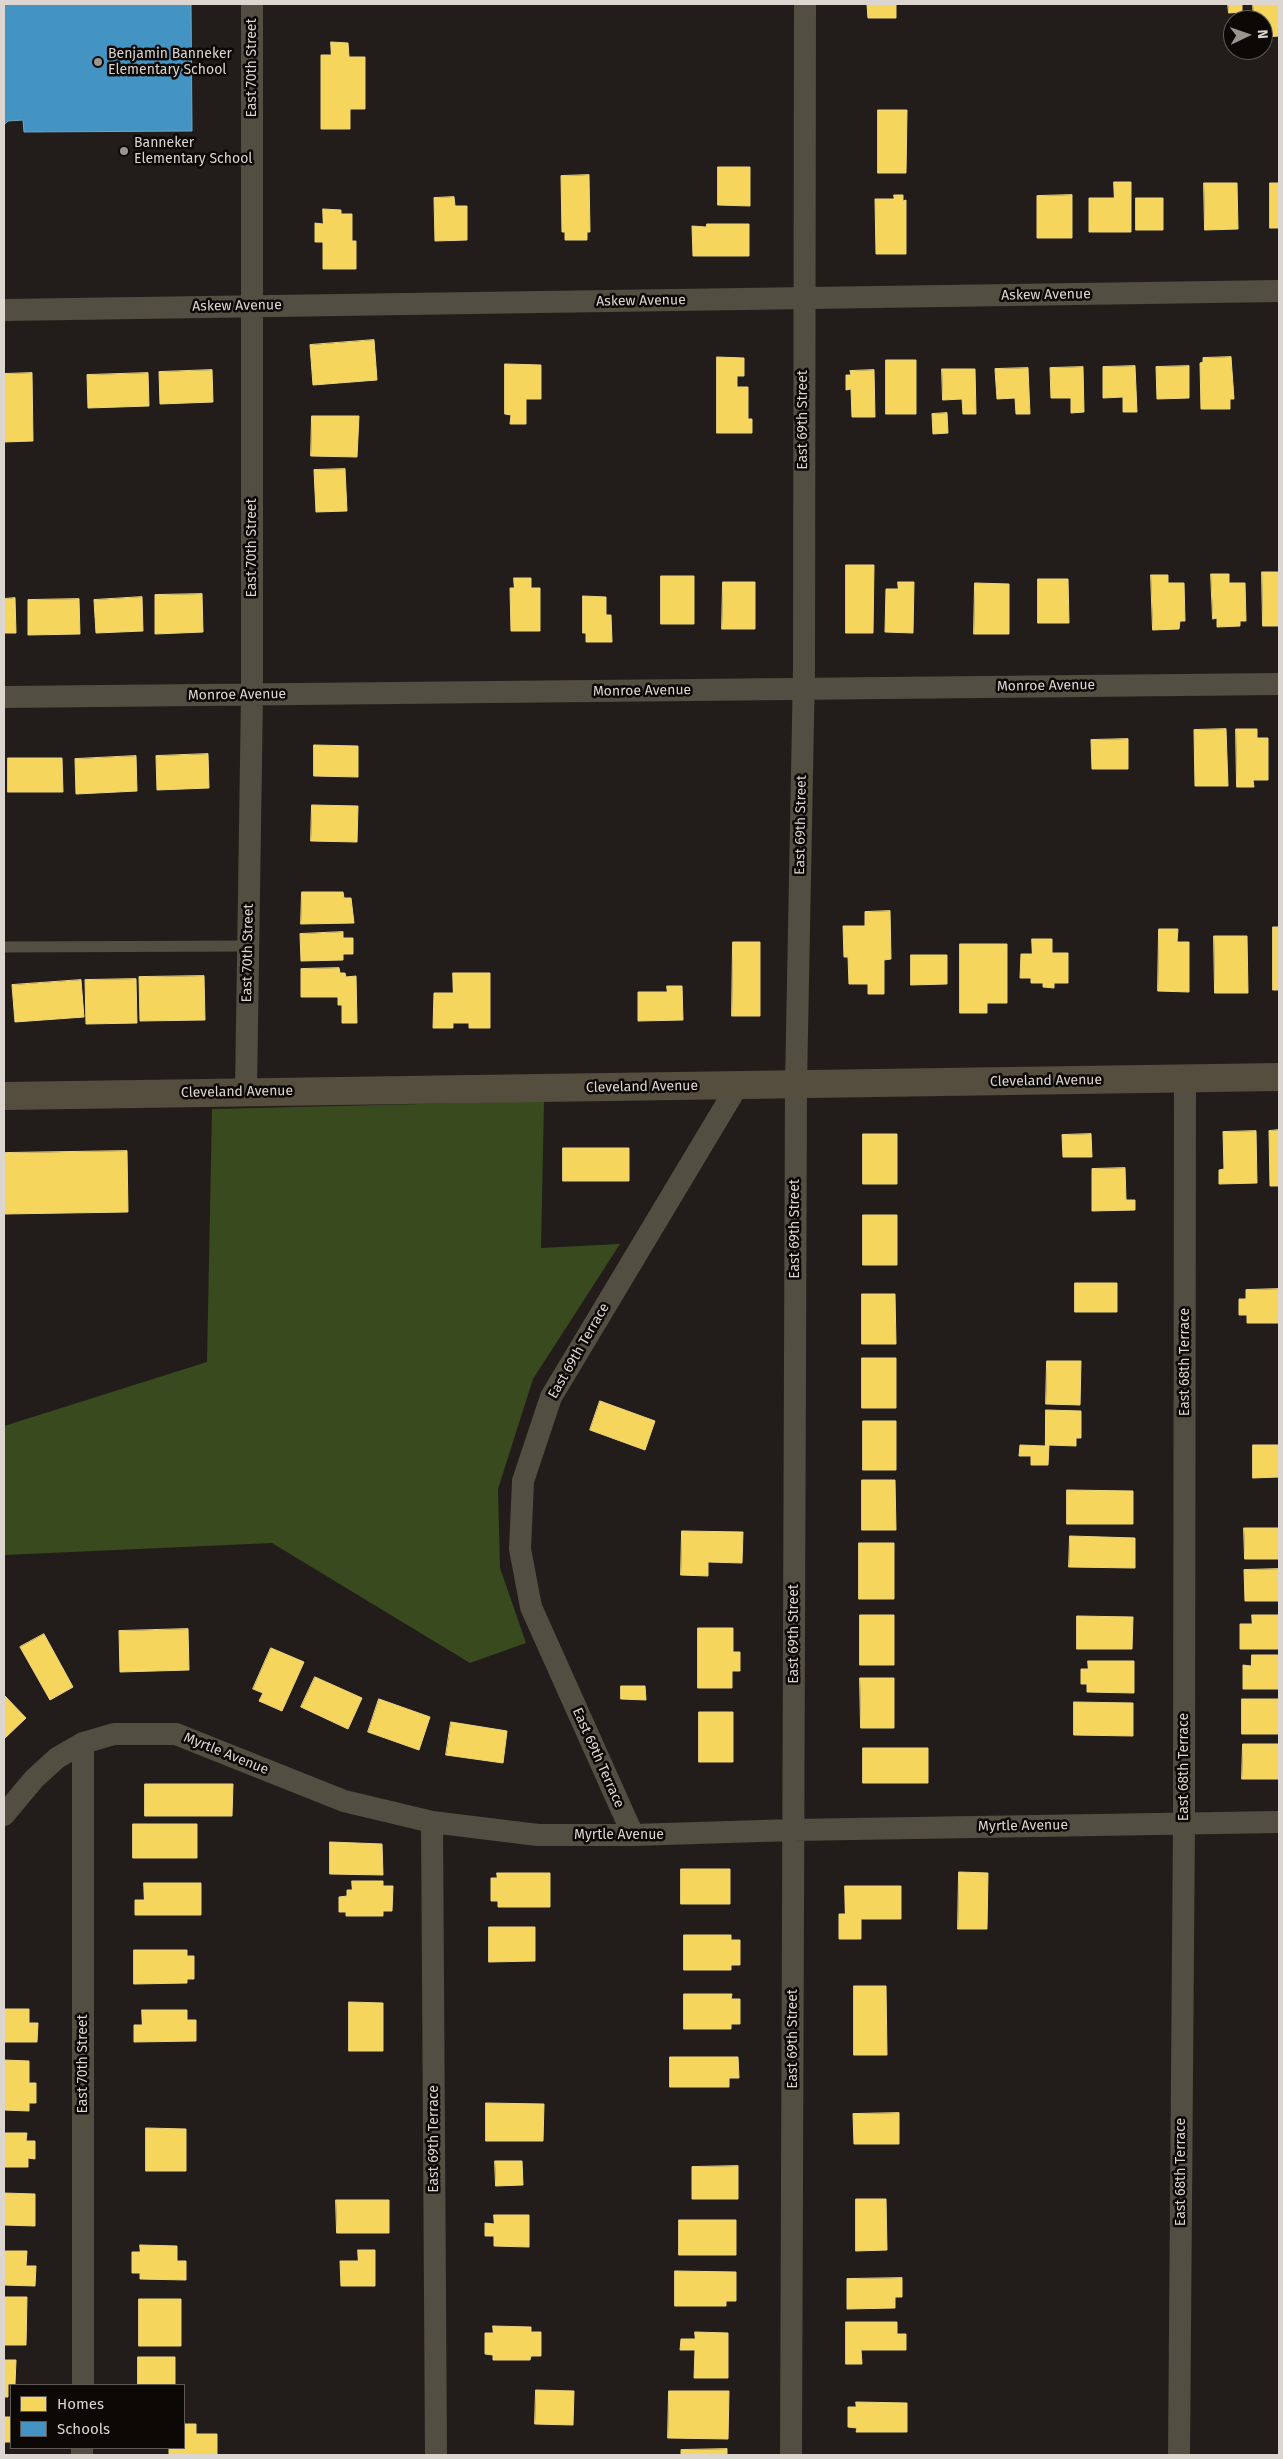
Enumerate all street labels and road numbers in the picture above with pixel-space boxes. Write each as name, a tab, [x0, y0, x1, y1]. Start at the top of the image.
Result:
street label: East 70th Street	[244, 19, 260, 117]
street label: Askew Avenue	[1001, 286, 1091, 304]
street label: Askew Avenue	[596, 292, 686, 310]
street label: Askew Avenue	[192, 297, 282, 315]
street label: East 69th Street	[795, 370, 811, 470]
street label: East 70th Street	[244, 499, 260, 597]
street label: Monroe Avenue	[997, 677, 1095, 695]
street label: Monroe Avenue	[593, 682, 691, 700]
street label: Monroe Avenue	[188, 686, 286, 704]
street label: East 69th Street	[792, 775, 810, 875]
street label: East 70th Street	[239, 903, 257, 1003]
street label: Cleveland Avenue	[990, 1072, 1102, 1090]
street label: Cleveland Avenue	[586, 1078, 698, 1096]
street label: Cleveland Avenue	[181, 1083, 293, 1101]
street label: East 69th Street	[787, 1179, 803, 1279]
street label: East 69th Terrace	[545, 1300, 613, 1402]
street label: East 68th Terrace	[1177, 1308, 1193, 1416]
street label: East 69th Street	[786, 1584, 802, 1684]
street label: East 69th Terrace	[568, 1705, 628, 1811]
street label: East 68th Terrace	[1176, 1713, 1192, 1821]
street label: Myrtle Avenue	[181, 1729, 271, 1779]
street label: Myrtle Avenue	[978, 1817, 1068, 1835]
street label: Myrtle Avenue	[574, 1827, 664, 1843]
street label: East 69th Street	[785, 1989, 801, 2089]
street label: East 70th Street	[75, 2015, 91, 2113]
street label: East 69th Terrace	[426, 2085, 442, 2193]
street label: East 68th Terrace	[1173, 2118, 1189, 2226]

